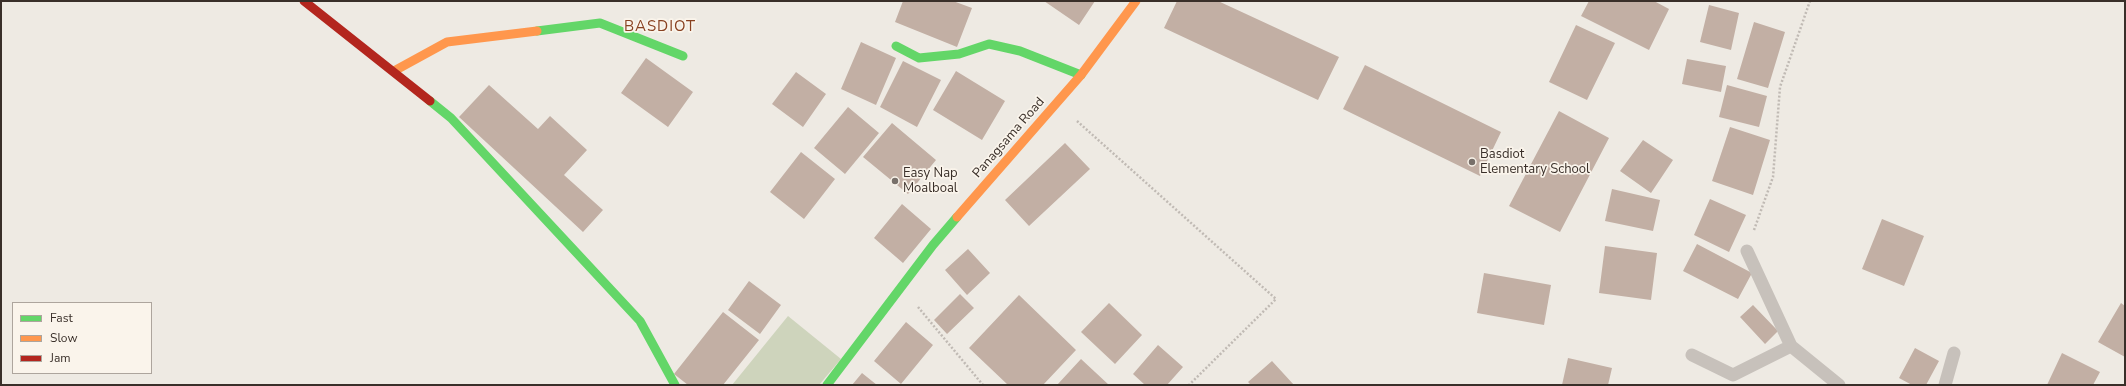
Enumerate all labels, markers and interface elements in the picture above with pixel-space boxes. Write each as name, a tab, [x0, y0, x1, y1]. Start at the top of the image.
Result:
district label: BASDIOT	[624, 18, 696, 36]
street label: Panagsama Road	[970, 95, 1048, 181]
place label: Basdiot Elementary School	[1480, 147, 1590, 178]
marker: Basdiot Elementary School	[1467, 157, 1477, 167]
place label: Easy Nap Moalboal	[903, 166, 958, 197]
marker: Easy Nap Moalboal	[890, 176, 900, 186]
legend	[12, 302, 152, 374]
text: Fast	[50, 310, 73, 326]
text: Slow	[50, 330, 78, 346]
text: Jam	[50, 350, 71, 366]

